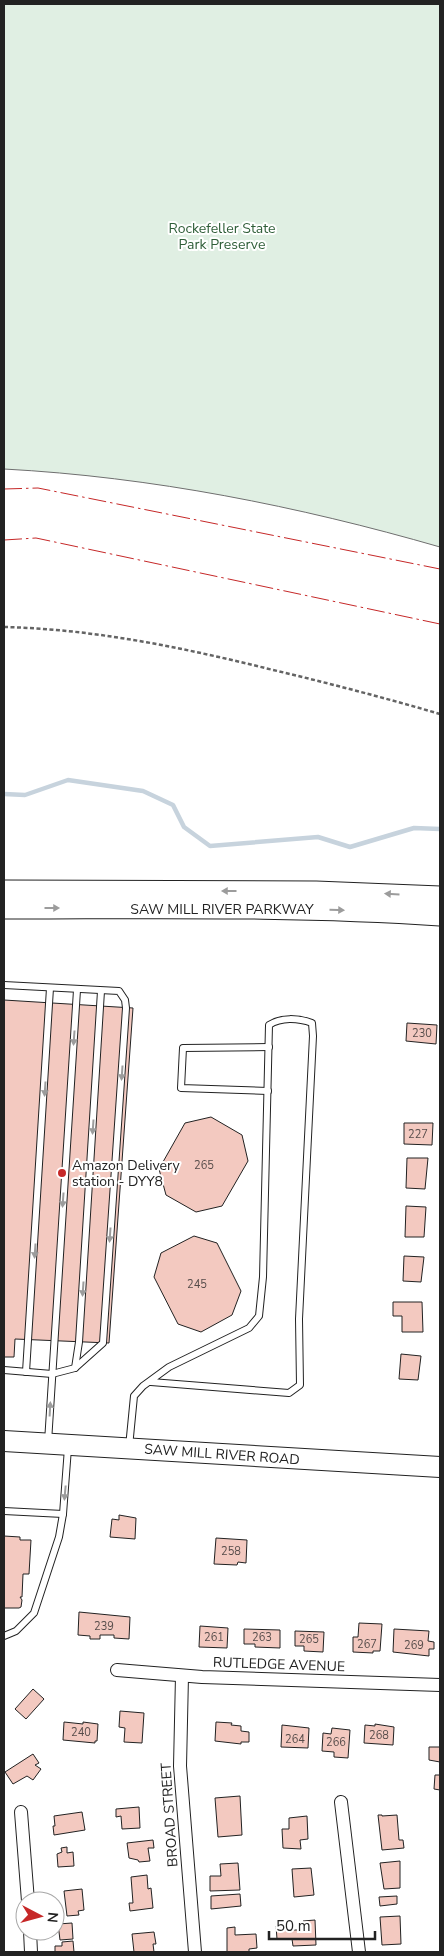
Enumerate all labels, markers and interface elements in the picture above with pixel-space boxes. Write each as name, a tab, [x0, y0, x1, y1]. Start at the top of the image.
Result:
park label: Rockefeller State Park Preserve	[168, 219, 276, 254]
one-way arrow	[221, 887, 237, 895]
one-way arrow	[383, 890, 399, 898]
street label: SAW MILL RIVER PARKWAY	[130, 900, 314, 919]
one-way arrow	[45, 904, 61, 912]
one-way arrow	[330, 906, 346, 914]
house number: 230	[412, 1026, 432, 1041]
one-way arrow	[69, 1031, 77, 1047]
one-way arrow	[117, 1065, 125, 1081]
one-way arrow	[41, 1081, 49, 1097]
one-way arrow	[89, 1119, 97, 1135]
house number: 227	[408, 1127, 428, 1142]
place label: Amazon Delivery station - DYY8	[72, 1156, 181, 1191]
house number: 265	[194, 1158, 214, 1173]
marker: Amazon Delivery station - DYY8	[56, 1167, 68, 1179]
one-way arrow	[59, 1193, 67, 1209]
one-way arrow	[106, 1227, 114, 1243]
one-way arrow	[30, 1243, 38, 1259]
house number: 245	[187, 1277, 207, 1292]
one-way arrow	[78, 1281, 86, 1297]
one-way arrow	[46, 1400, 54, 1416]
street label: SAW MILL RIVER ROAD	[144, 1440, 300, 1469]
one-way arrow	[61, 1486, 69, 1502]
house number: 258	[221, 1544, 241, 1559]
house number: 239	[94, 1619, 114, 1634]
house number: 261	[204, 1630, 224, 1645]
house number: 263	[252, 1630, 272, 1645]
house number: 265	[299, 1632, 319, 1647]
house number: 267	[357, 1637, 377, 1652]
house number: 269	[404, 1638, 424, 1653]
street label: RUTLEDGE AVENUE	[213, 1653, 345, 1676]
house number: 240	[71, 1725, 91, 1740]
house number: 268	[369, 1728, 389, 1743]
house number: 264	[285, 1732, 305, 1747]
house number: 266	[326, 1735, 346, 1750]
street label: BROAD STREET	[156, 1762, 183, 1868]
north arrow	[15, 1891, 65, 1941]
scale bar	[269, 1908, 375, 1940]
text: N	[42, 1911, 62, 1924]
text: 50 m	[276, 1916, 311, 1936]

